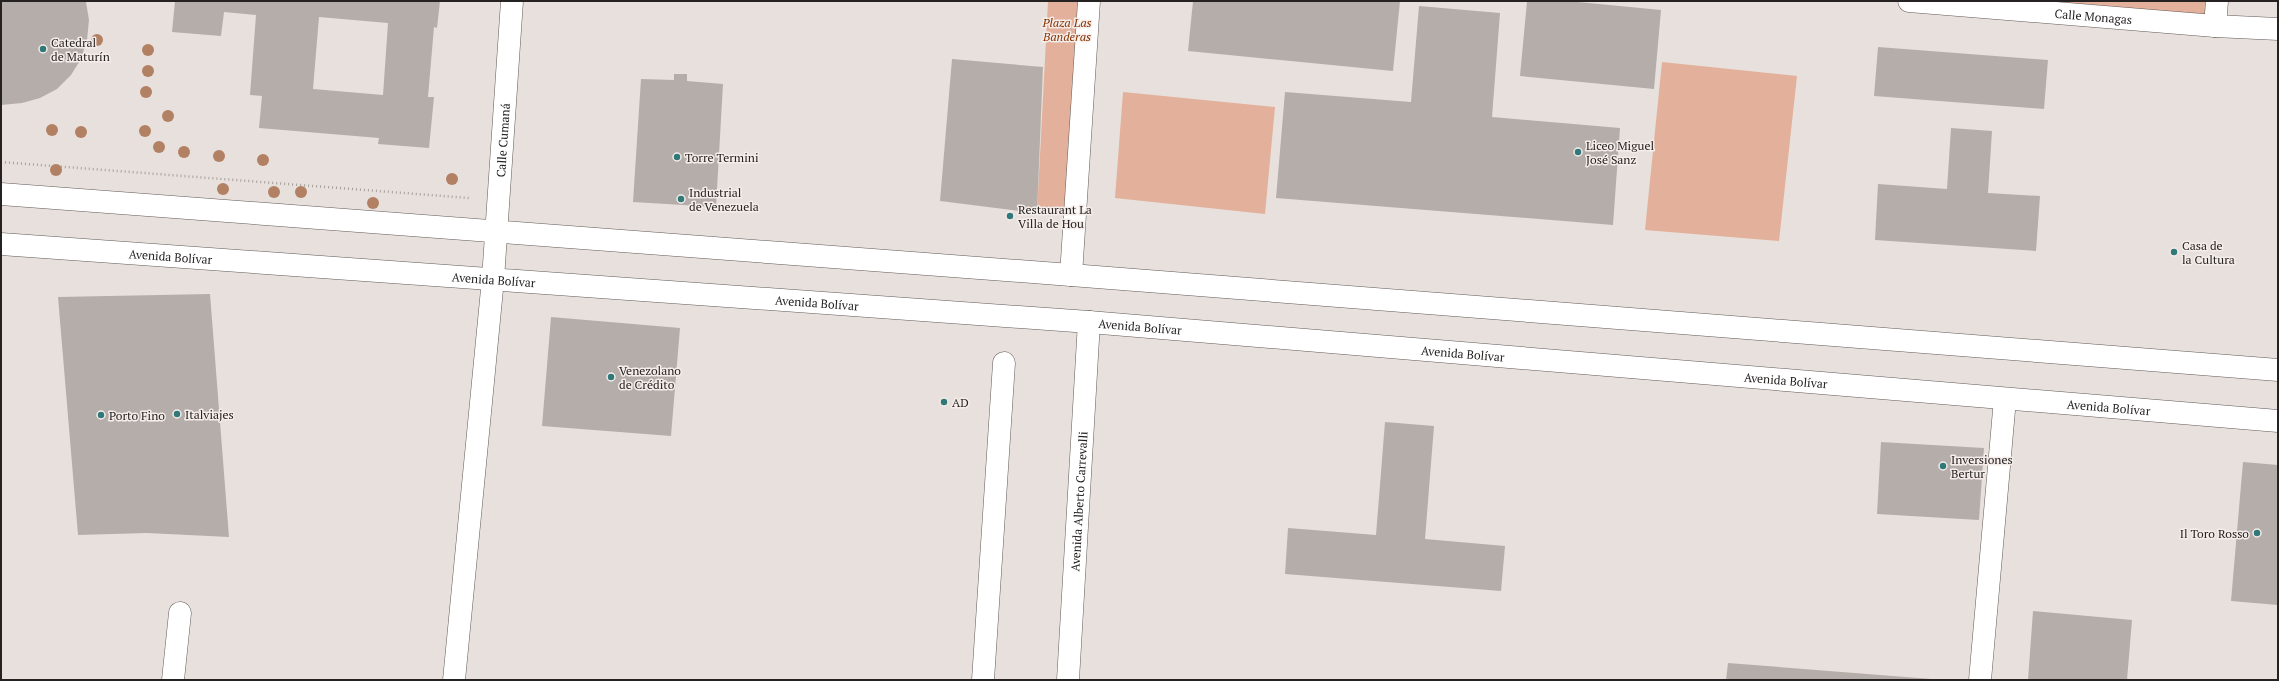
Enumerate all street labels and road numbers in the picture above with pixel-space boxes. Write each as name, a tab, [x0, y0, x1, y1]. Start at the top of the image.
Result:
street label: Calle Monagas	[2054, 5, 2133, 27]
street label: Calle Cumaná	[492, 103, 512, 178]
street label: Avenida Bolívar	[128, 246, 213, 267]
street label: Avenida Bolívar	[451, 269, 536, 290]
street label: Avenida Bolívar	[775, 292, 860, 313]
street label: Avenida Bolívar	[1098, 315, 1183, 337]
street label: Avenida Bolívar	[1421, 342, 1506, 364]
street label: Avenida Bolívar	[1743, 369, 1829, 391]
street label: Avenida Bolívar	[2066, 396, 2151, 418]
street label: Avenida Alberto Carrevalli	[1067, 430, 1090, 572]

